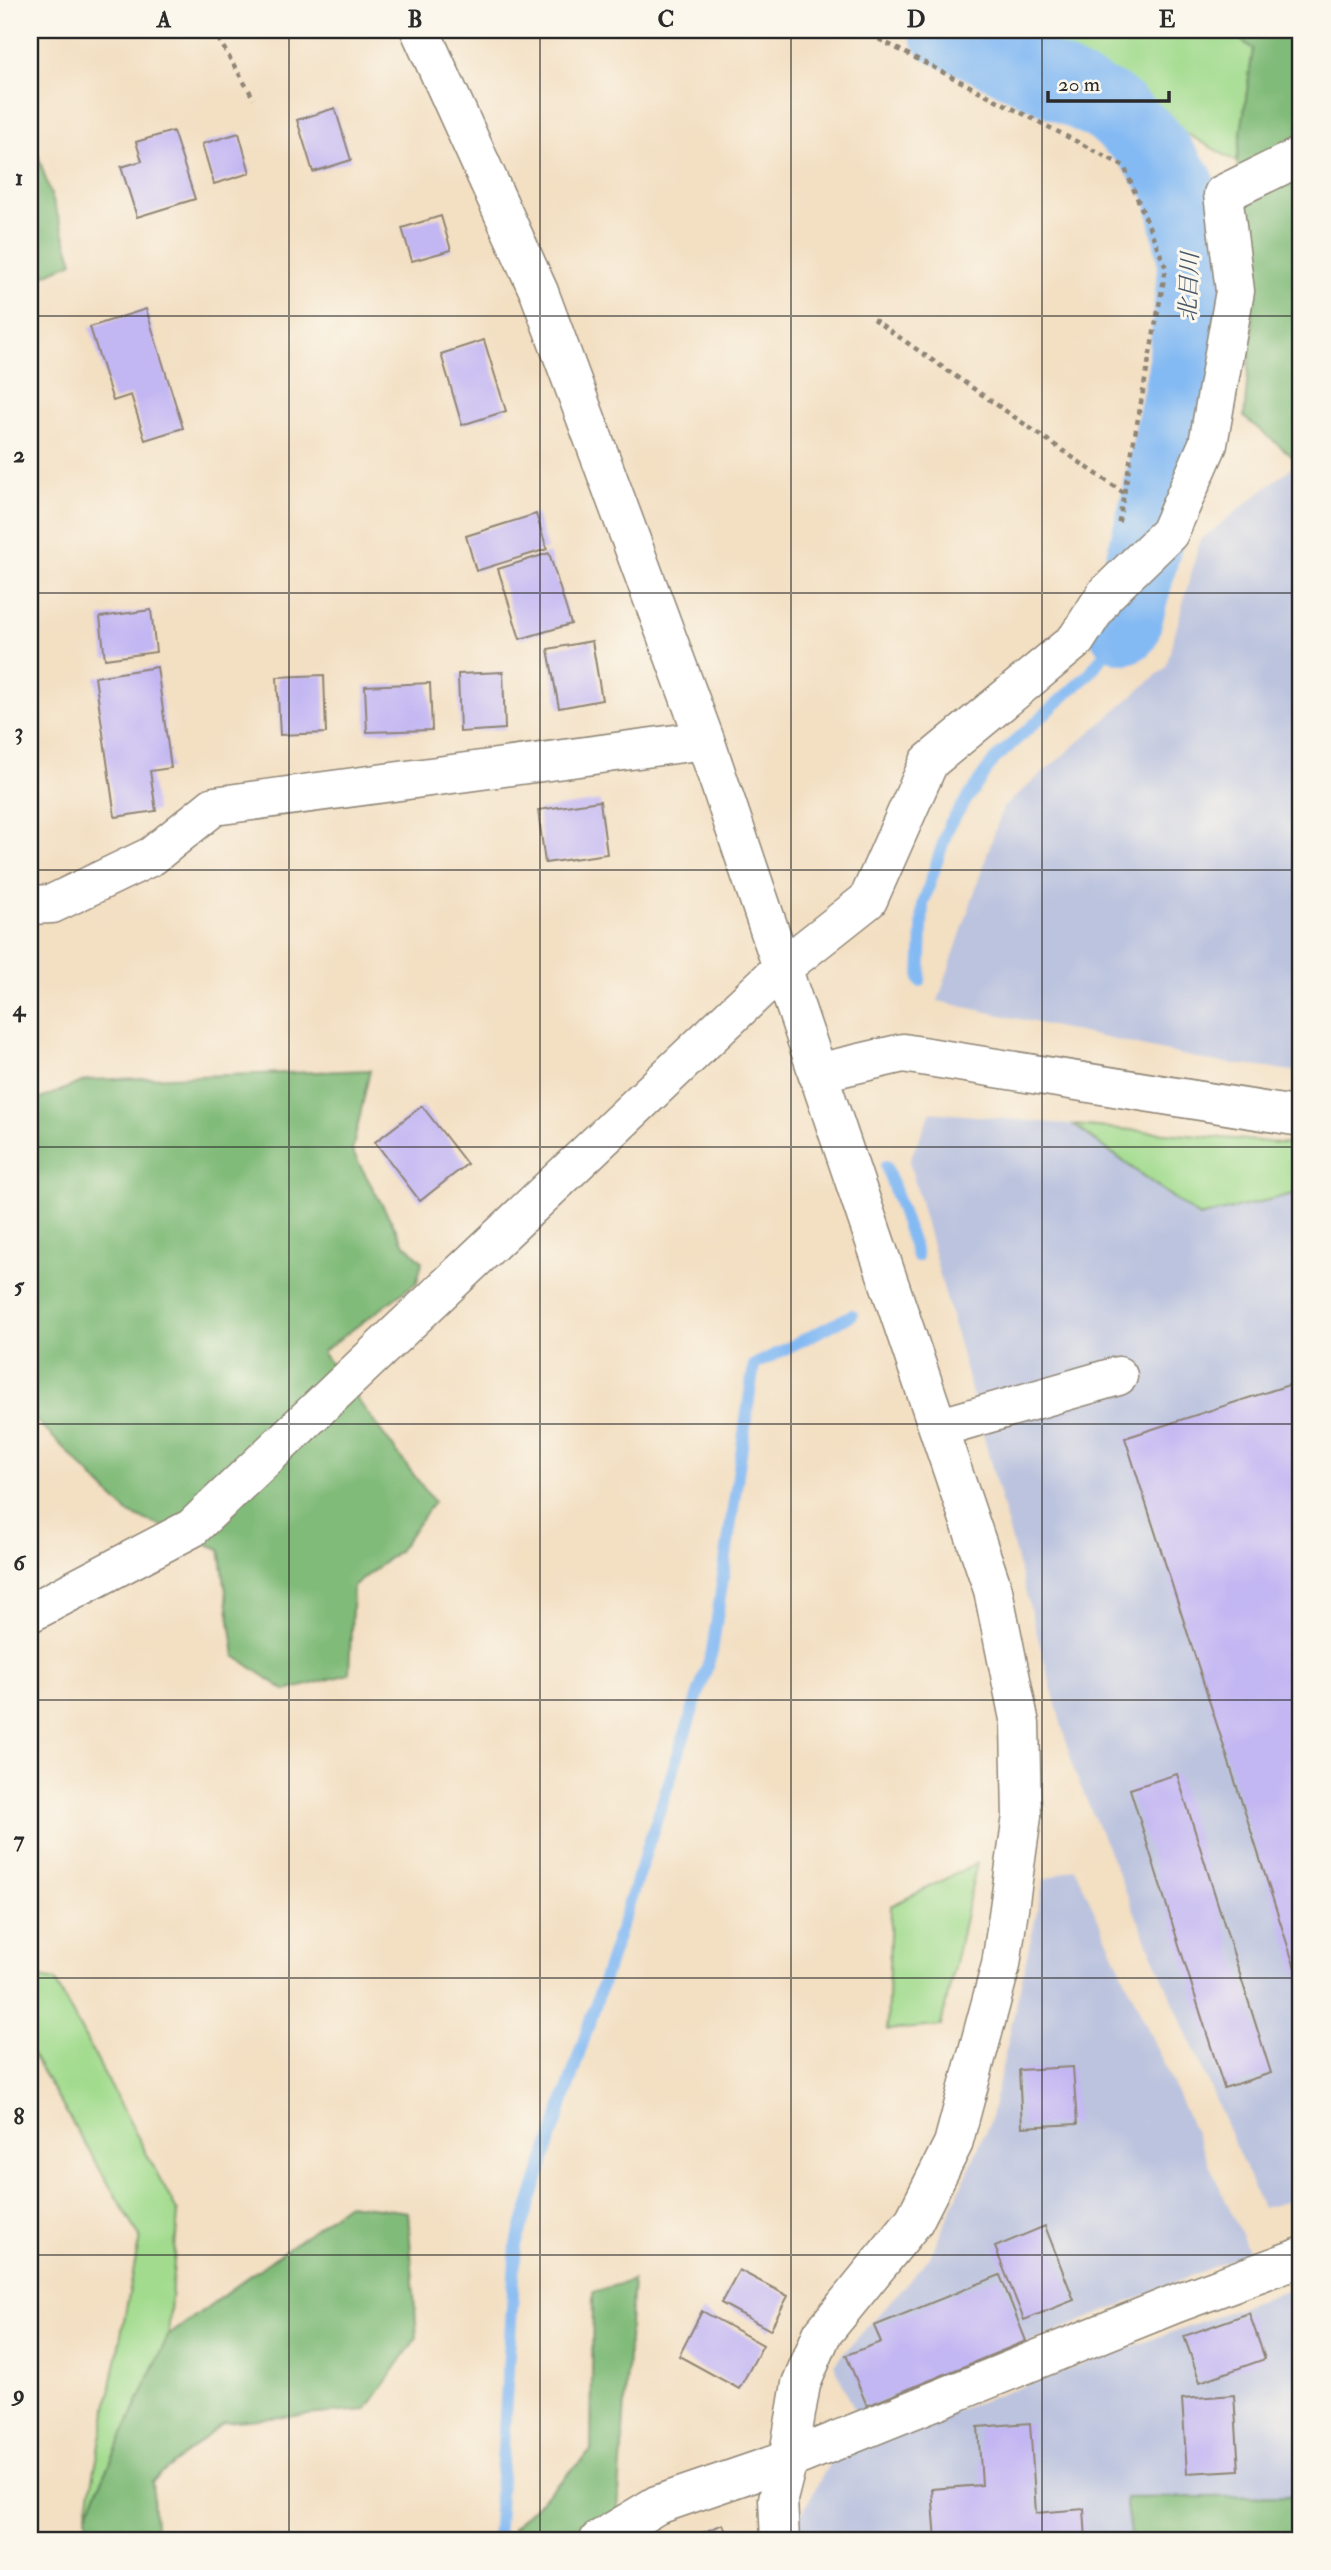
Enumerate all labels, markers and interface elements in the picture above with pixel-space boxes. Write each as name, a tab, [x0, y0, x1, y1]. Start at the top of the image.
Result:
text: A	[156, 5, 172, 34]
text: B	[407, 5, 423, 34]
text: C	[658, 5, 674, 34]
text: D	[907, 5, 925, 34]
text: E	[1159, 5, 1176, 34]
scale bar	[1048, 60, 1168, 104]
text: 20 m	[1058, 71, 1100, 98]
text: 1	[15, 163, 23, 192]
water label: 北目川	[1173, 249, 1205, 322]
text: 2	[13, 440, 25, 469]
text: 3	[15, 717, 23, 746]
text: 4	[12, 994, 27, 1023]
text: 5	[14, 1271, 25, 1300]
text: 6	[13, 1548, 27, 1577]
text: 7	[14, 1825, 25, 1854]
text: 8	[14, 2102, 25, 2131]
text: 9	[11, 2379, 25, 2408]

